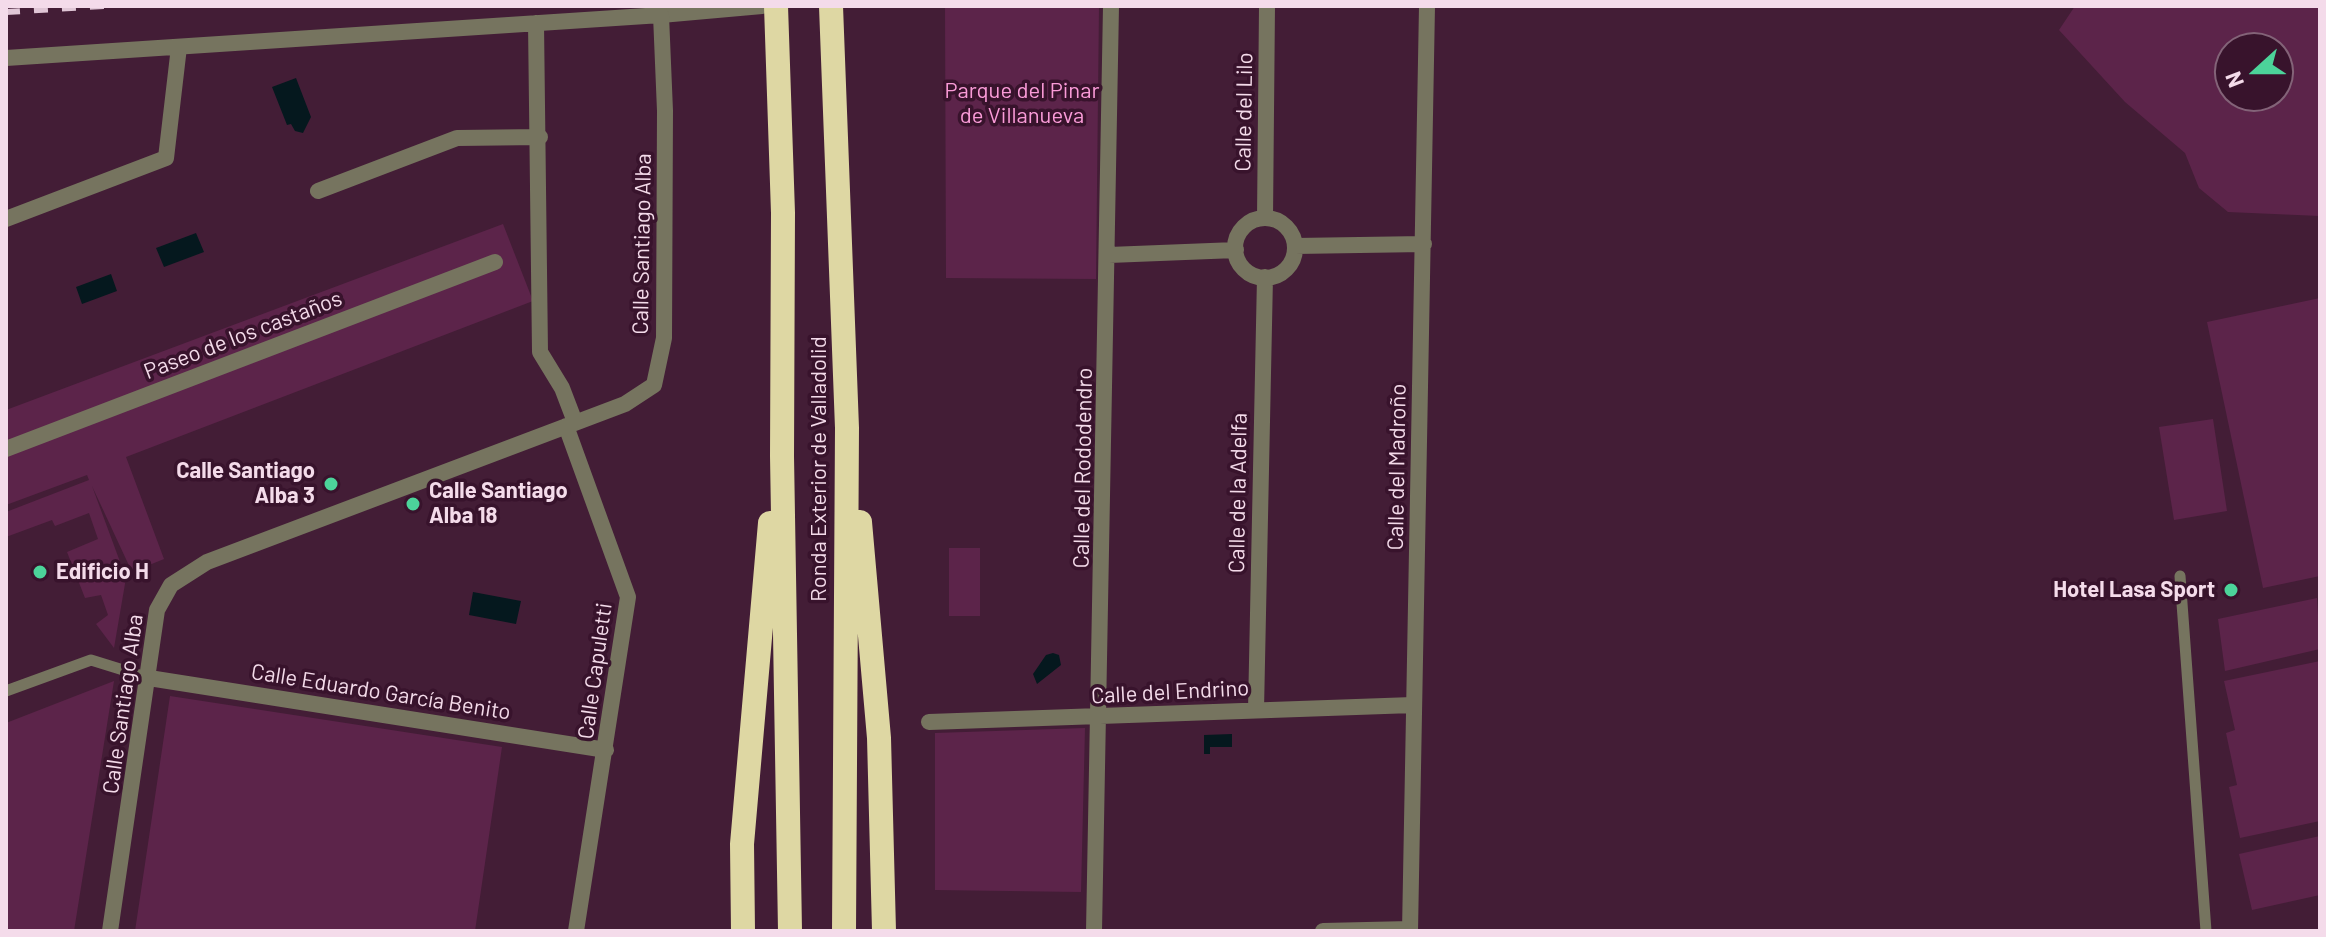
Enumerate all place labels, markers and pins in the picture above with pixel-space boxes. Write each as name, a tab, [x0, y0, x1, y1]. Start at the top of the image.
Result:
place label: Calle Santiago Alba 3	[176, 458, 315, 510]
marker: Calle Santiago Alba 3	[322, 475, 340, 493]
place label: Calle Santiago Alba 18	[429, 478, 568, 530]
marker: Calle Santiago Alba 18	[404, 495, 422, 513]
place label: Edificio H	[56, 559, 149, 585]
marker: Edificio H	[31, 563, 49, 581]
place label: Hotel Lasa Sport	[2053, 577, 2215, 603]
marker: Hotel Lasa Sport	[2222, 581, 2240, 599]

